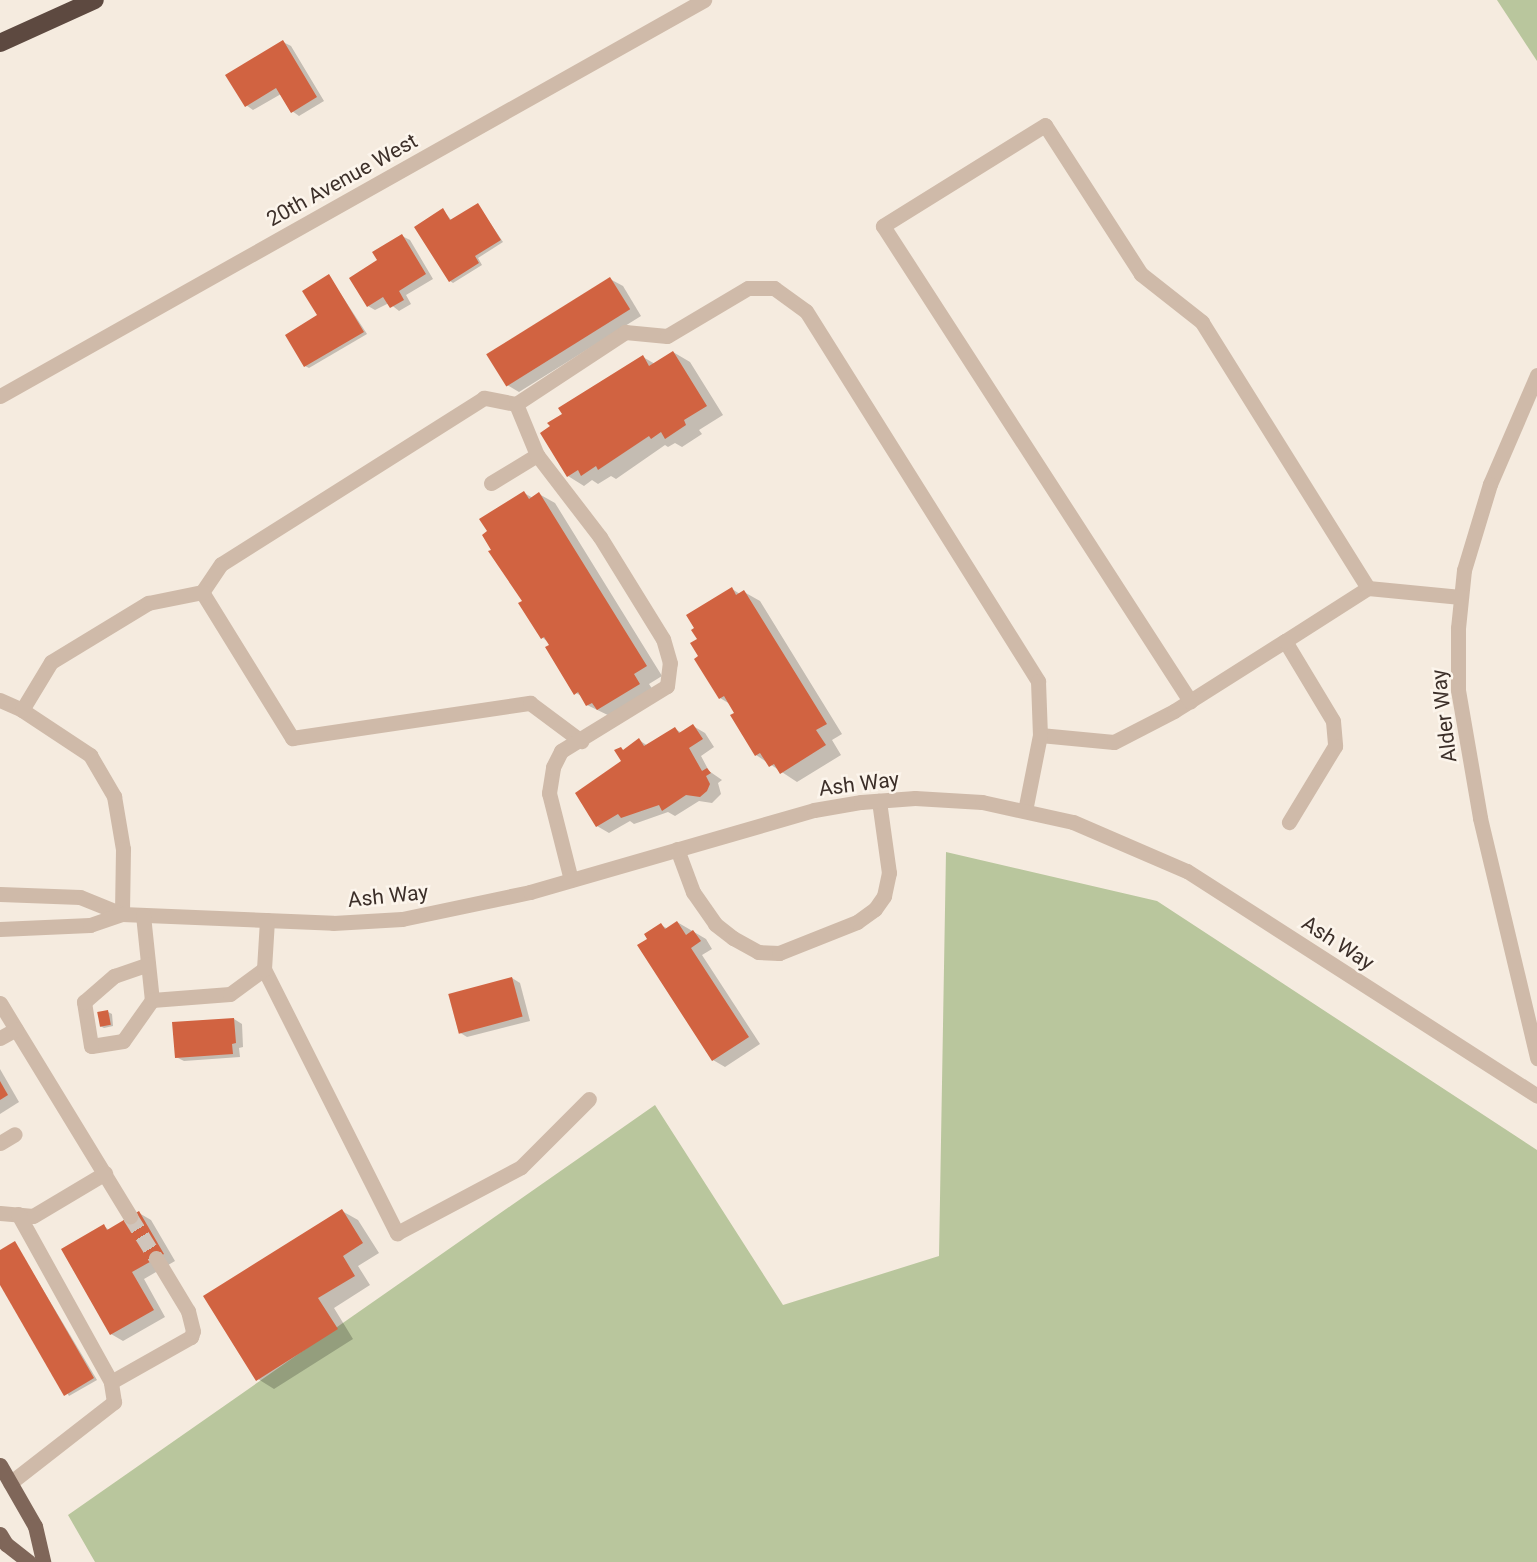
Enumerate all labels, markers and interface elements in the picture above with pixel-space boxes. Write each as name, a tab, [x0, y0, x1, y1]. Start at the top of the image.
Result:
street label: 20th Avenue West	[262, 128, 422, 232]
street label: Alder Way	[1426, 668, 1462, 764]
street label: Ash Way	[817, 767, 901, 801]
street label: Ash Way	[346, 879, 430, 913]
street label: Ash Way	[1297, 910, 1379, 976]

